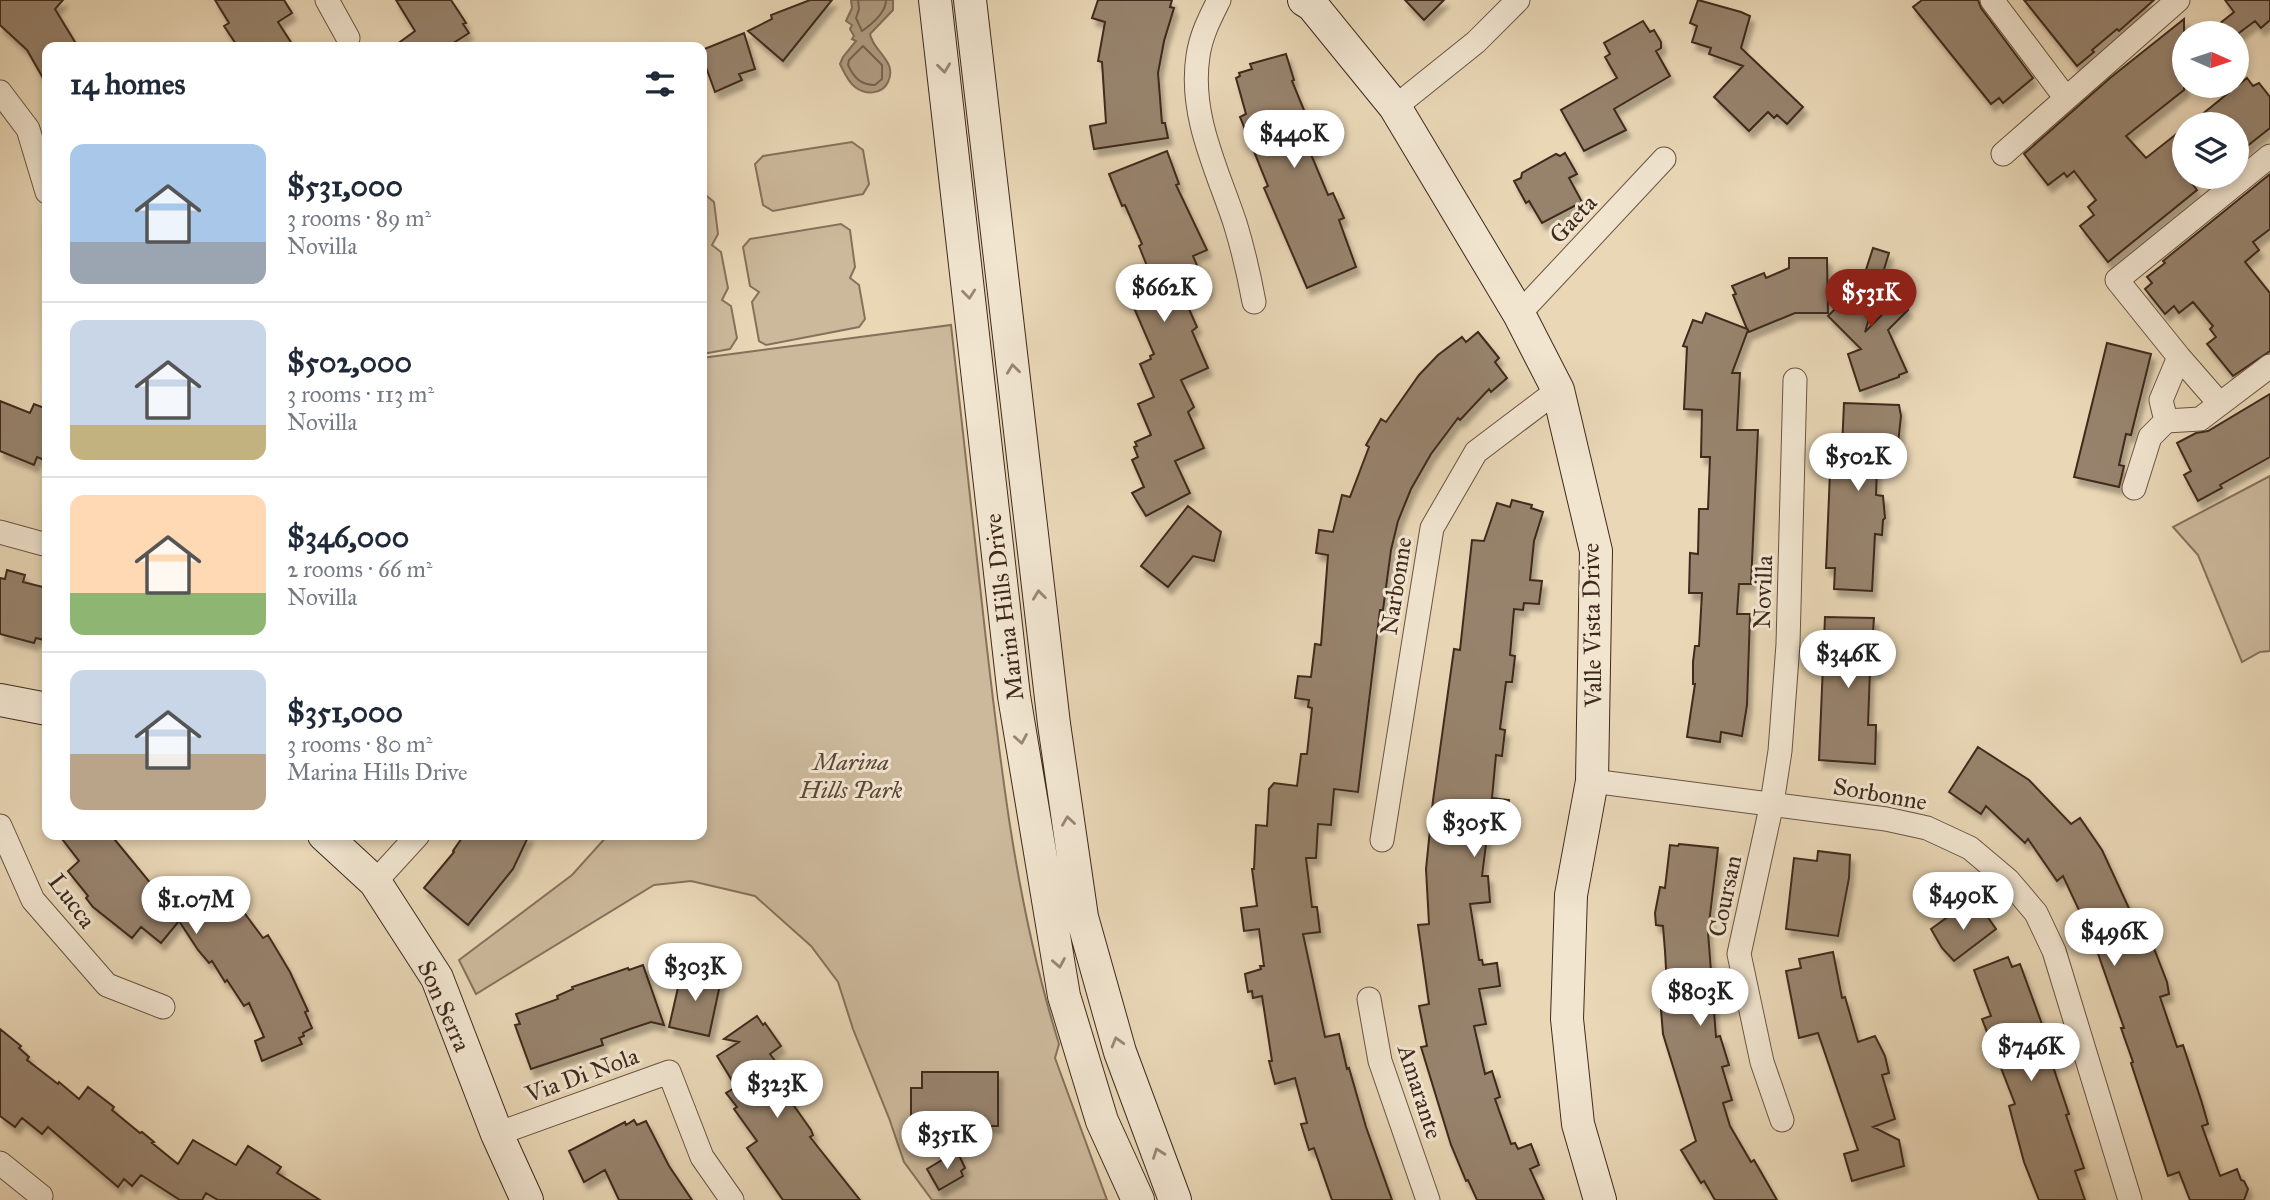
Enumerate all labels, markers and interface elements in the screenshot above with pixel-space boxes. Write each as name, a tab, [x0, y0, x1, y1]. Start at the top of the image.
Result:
north arrow	[2172, 21, 2249, 98]
map controls	[2172, 21, 2249, 189]
one-way arrow	[936, 62, 951, 74]
icon: filters	[641, 65, 679, 103]
text: 14 homes	[70, 66, 185, 102]
pin: $440K	[1245, 110, 1343, 170]
button: layers	[2172, 112, 2249, 189]
text: $440K	[1259, 119, 1329, 147]
text: $531,000	[287, 168, 403, 204]
icon: home	[126, 172, 210, 256]
street label: Gaeta	[1543, 188, 1604, 250]
text: 3 rooms · 89 m²	[287, 204, 431, 232]
text: Novilla	[287, 232, 357, 260]
pin: $662K	[1115, 264, 1213, 324]
pin: $531K	[1822, 270, 1920, 329]
text: $662K	[1131, 273, 1197, 301]
text: $531K	[1841, 278, 1901, 306]
one-way arrow	[962, 288, 977, 300]
text: $502,000	[287, 344, 412, 380]
icon: home	[126, 348, 210, 432]
one-way arrow	[1005, 363, 1020, 375]
text: 3 rooms · 113 m²	[287, 380, 434, 408]
text: Novilla	[287, 408, 357, 436]
pin: $502K	[1809, 434, 1907, 493]
text: $502K	[1825, 442, 1891, 470]
street label: Marina Hills Drive	[978, 512, 1030, 702]
text: $346,000	[287, 519, 409, 555]
icon: home	[126, 523, 210, 607]
street label: Narbonne	[1373, 535, 1419, 637]
street label: Valle Vista Drive	[1576, 543, 1608, 708]
street label: Novilla	[1747, 554, 1779, 629]
text: 2 rooms · 66 m²	[287, 555, 432, 583]
text: Novilla	[287, 583, 357, 611]
one-way arrow	[1031, 589, 1046, 601]
pin: $346K	[1799, 630, 1897, 690]
text: $346K	[1816, 639, 1880, 667]
text: $351,000	[287, 694, 403, 730]
icon: home	[126, 698, 210, 782]
text: 3 rooms · 80 m²	[287, 730, 432, 758]
one-way arrow	[1013, 733, 1028, 745]
park label: Marina Hills Park	[799, 747, 903, 805]
text: Marina Hills Drive	[287, 758, 468, 786]
street label: Sorbonne	[1831, 771, 1929, 817]
pin: $305K	[1425, 800, 1523, 859]
text: $305K	[1442, 808, 1506, 836]
one-way arrow	[1061, 815, 1076, 827]
street label: Coursan	[1702, 853, 1748, 939]
street label: Lucca	[42, 868, 103, 935]
pin: $490K	[1914, 872, 2012, 932]
pin: $1.07M	[139, 876, 253, 936]
text: $490K	[1929, 881, 1997, 909]
text: $1.07M	[157, 885, 235, 913]
pin: $496K	[2065, 908, 2163, 968]
text: $496K	[2080, 917, 2148, 945]
pin: $303K	[646, 944, 744, 1003]
text: $303K	[664, 952, 726, 980]
street label: Son Serra	[411, 956, 478, 1057]
one-way arrow	[1051, 957, 1066, 969]
pin: $803K	[1651, 968, 1749, 1028]
text: $803K	[1668, 977, 1732, 1005]
pin: $746K	[1982, 1024, 2080, 1083]
text: $746K	[1998, 1032, 2064, 1060]
one-way arrow	[1111, 1037, 1126, 1049]
street label: Via Di Nola	[520, 1040, 643, 1110]
street label: Amarante	[1390, 1040, 1449, 1143]
pin: $323K	[728, 1060, 826, 1120]
text: $323K	[747, 1069, 807, 1097]
pin: $351K	[898, 1112, 996, 1171]
text: $351K	[917, 1120, 977, 1148]
one-way arrow	[1152, 1148, 1166, 1160]

